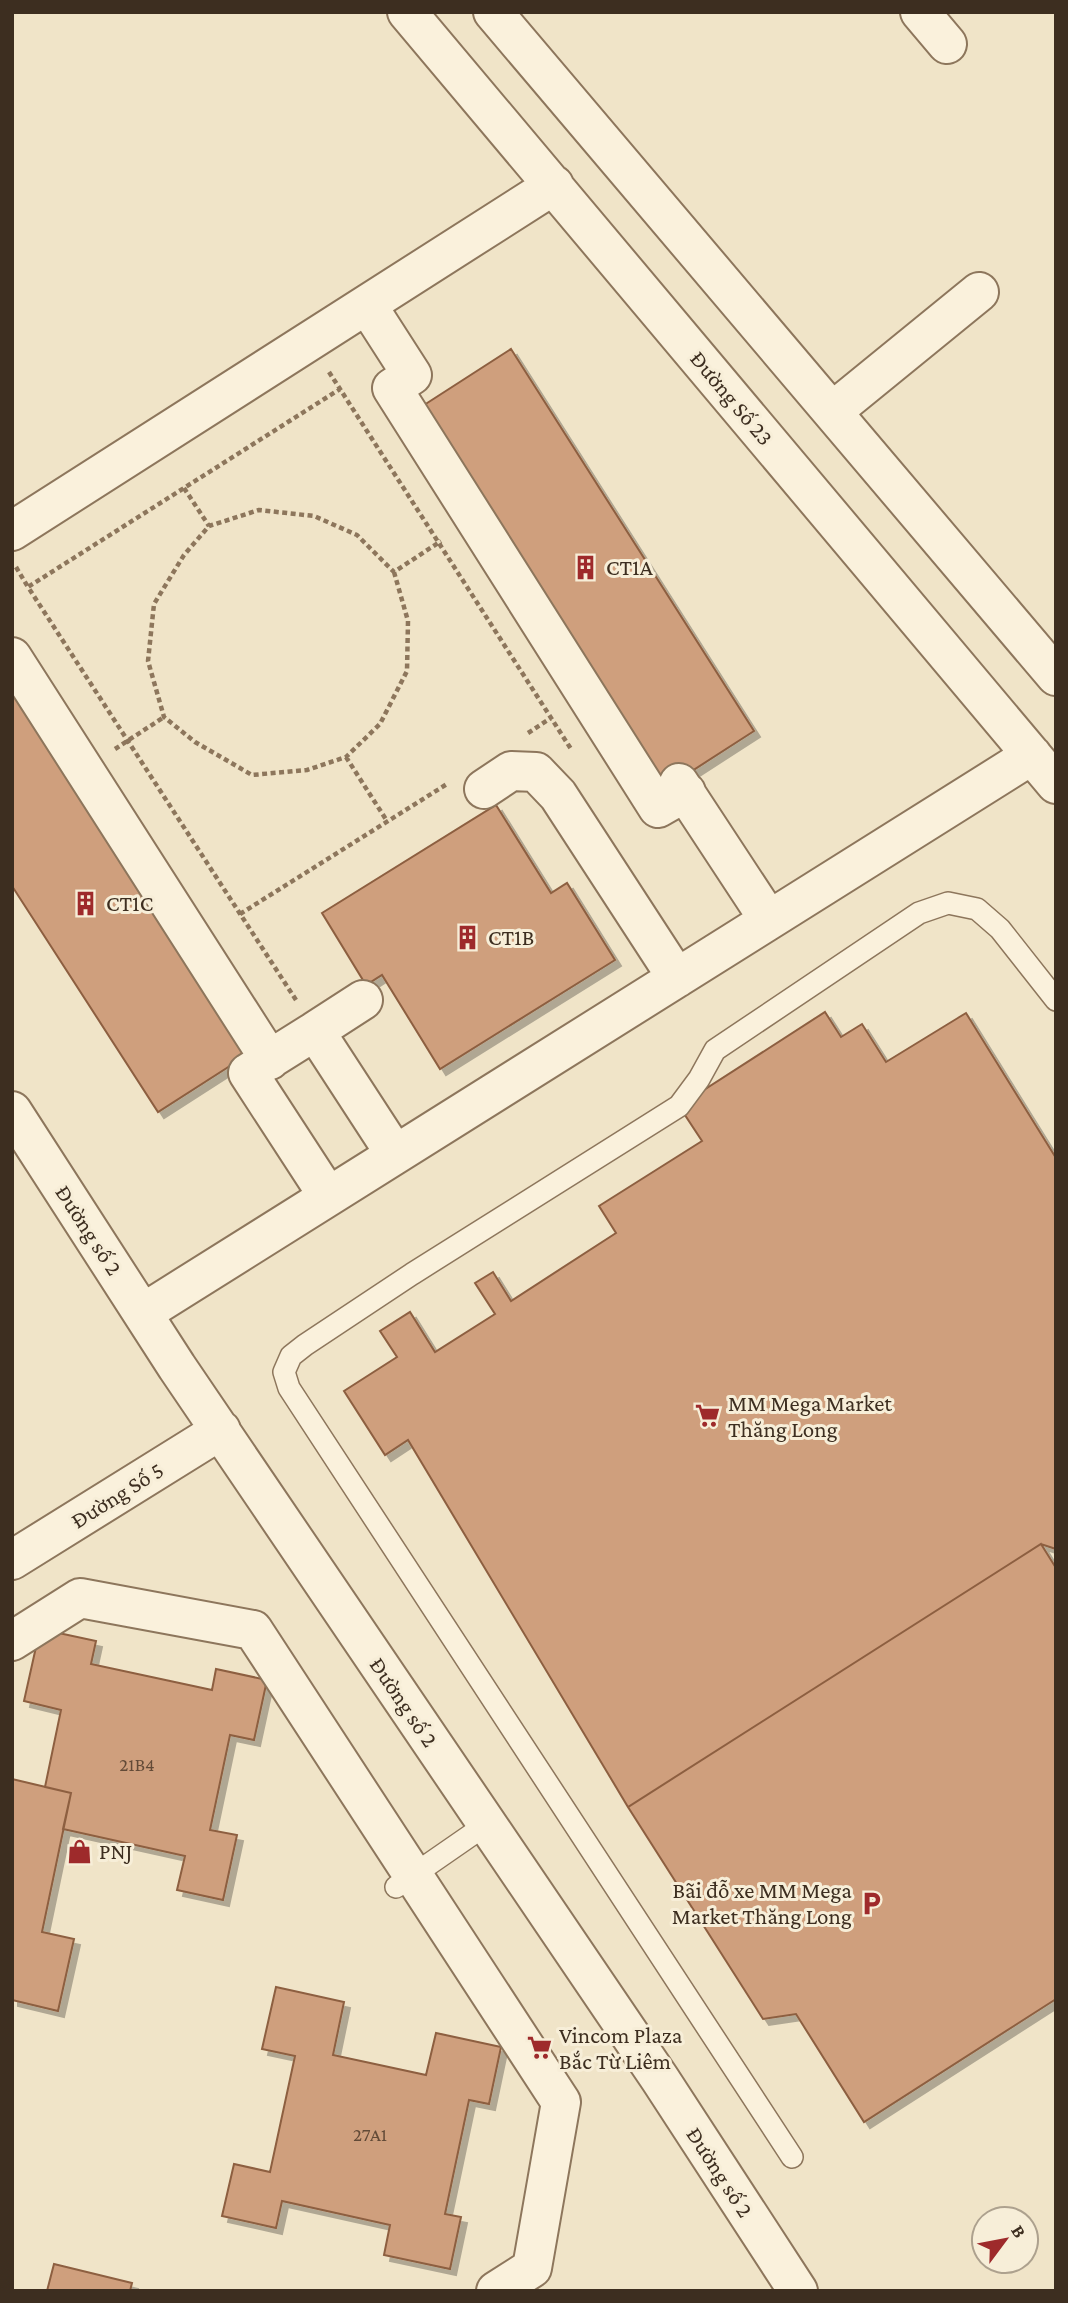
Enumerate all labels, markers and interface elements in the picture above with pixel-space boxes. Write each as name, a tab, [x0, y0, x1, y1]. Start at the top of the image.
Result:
street label: Đường Số 23	[685, 346, 779, 450]
building icon: CT1A	[572, 553, 600, 581]
place label: CT1A	[606, 554, 654, 580]
building icon: CT1C	[72, 889, 100, 917]
place label: CT1C	[106, 890, 153, 916]
building icon: CT1B	[454, 923, 482, 951]
place label: CT1B	[488, 924, 534, 950]
street label: Đường số 2	[50, 1180, 128, 1280]
place label: MM Mega Market Thăng Long	[728, 1390, 892, 1442]
supermarket icon: MM Mega Market Thăng Long	[694, 1402, 722, 1430]
street label: Đường Số 5	[66, 1456, 168, 1534]
street label: Đường số 2	[365, 1652, 443, 1752]
house number: 21B4	[119, 1754, 155, 1775]
shop icon: PNJ	[65, 1837, 93, 1865]
place label: PNJ	[99, 1838, 133, 1864]
place label: Bãi đỗ xe MM Mega Market Thăng Long	[672, 1877, 852, 1929]
parking icon: Bãi đỗ xe MM Mega Market Thăng Long	[858, 1889, 886, 1917]
place label: Vincom Plaza Bắc Từ Liêm	[559, 2022, 683, 2074]
supermarket icon: Vincom Plaza Bắc Từ Liêm	[525, 2034, 553, 2062]
street label: Đường số 2	[681, 2122, 759, 2222]
house number: 27A1	[353, 2124, 387, 2145]
north arrow	[970, 2205, 1040, 2275]
text: B	[1007, 2221, 1031, 2242]

